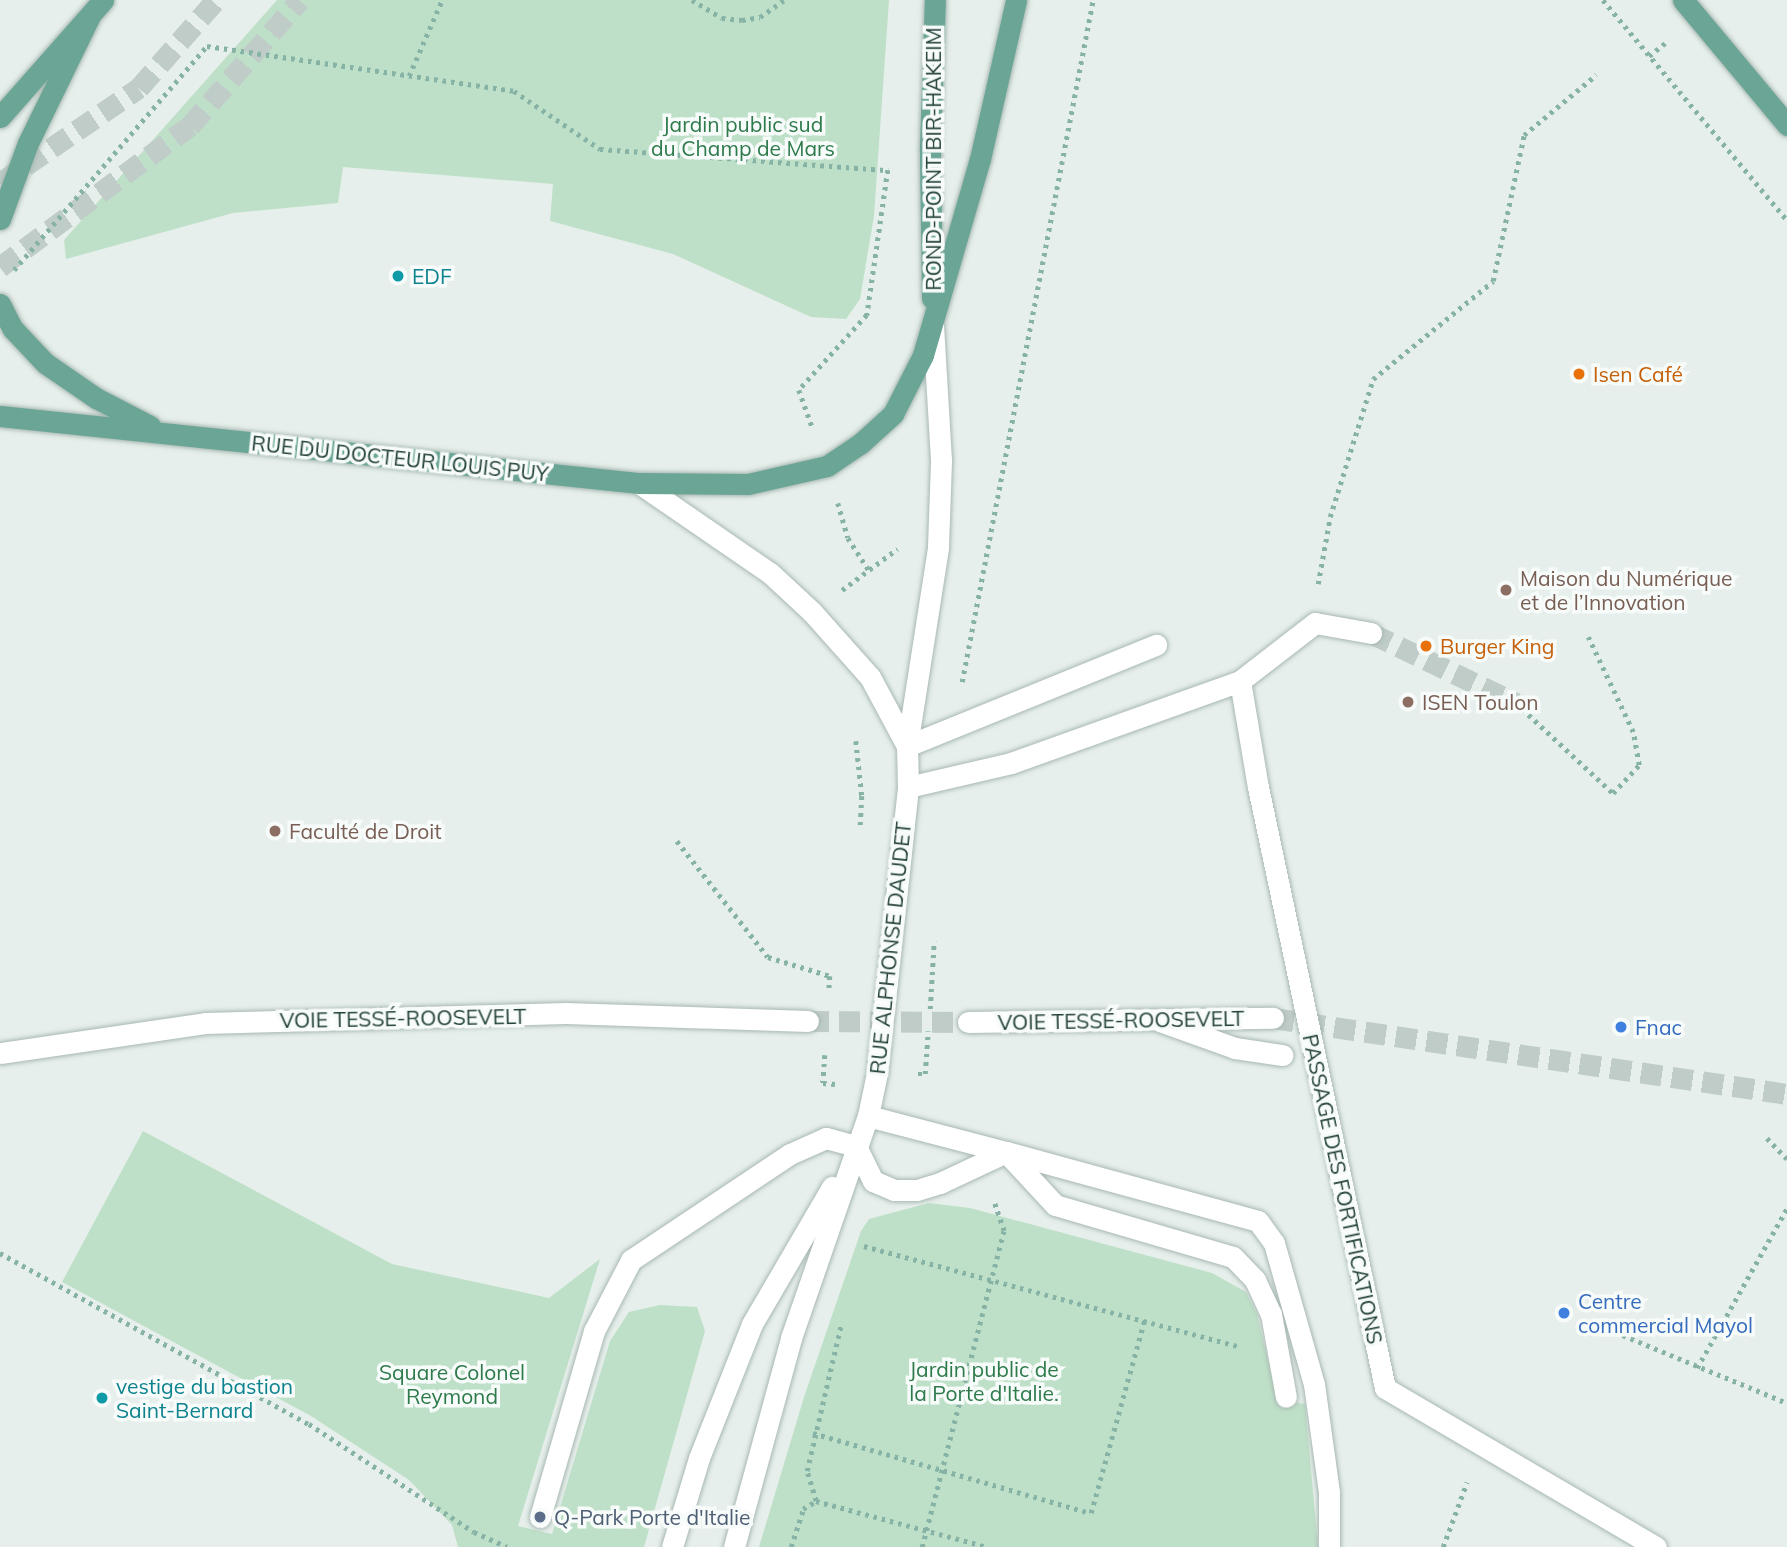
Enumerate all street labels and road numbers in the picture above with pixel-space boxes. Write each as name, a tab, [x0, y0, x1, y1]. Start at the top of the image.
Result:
street label: ROND-POINT BIR-HAKEIM	[920, 27, 946, 291]
street label: RUE DU DOCTEUR LOUIS PUY	[250, 430, 550, 486]
street label: RUE ALPHONSE DAUDET	[864, 821, 916, 1075]
street label: VOIE TESSÉ-ROOSEVELT	[279, 1003, 527, 1033]
street label: VOIE TESSÉ-ROOSEVELT	[997, 1005, 1245, 1035]
street label: PASSAGE DES FORTIFICATIONS	[1298, 1032, 1388, 1346]

